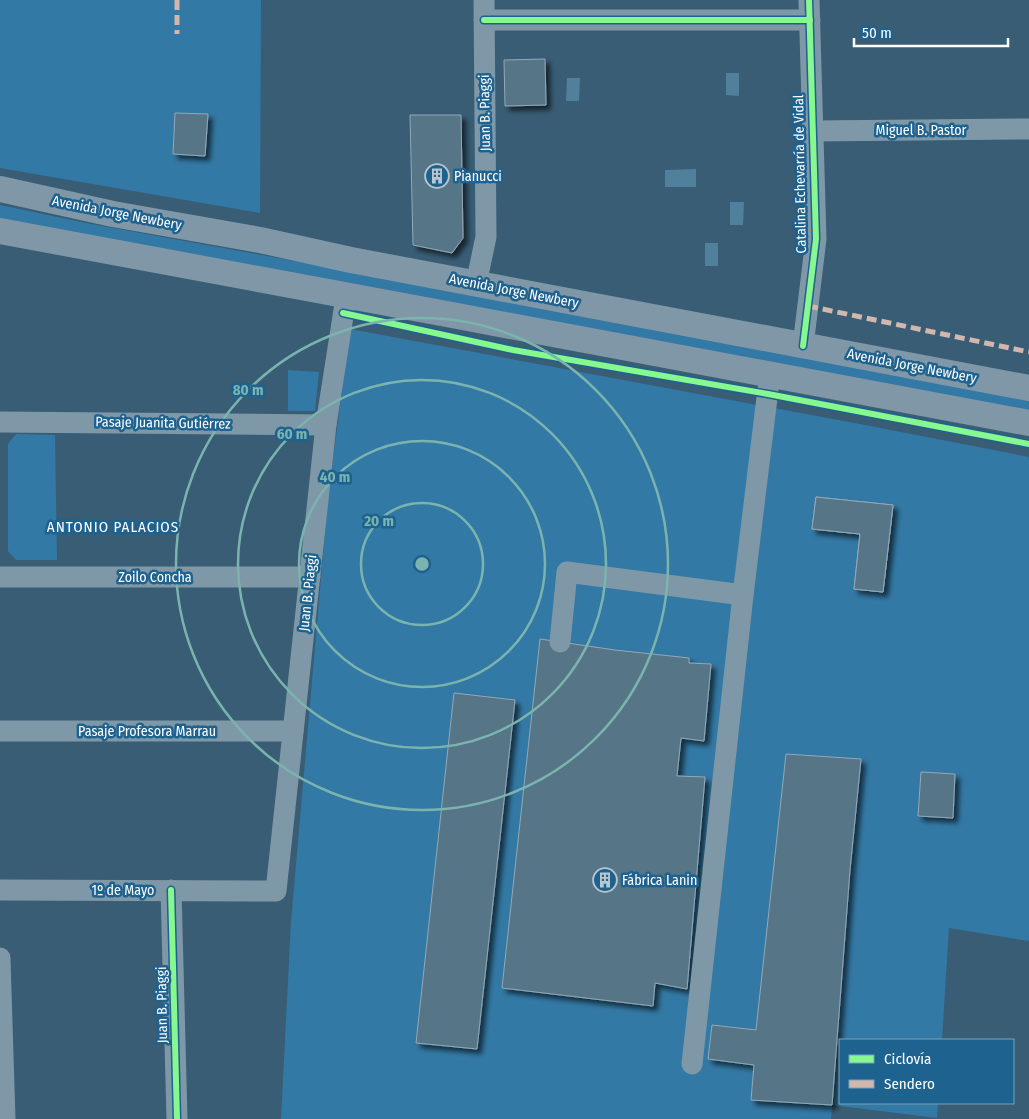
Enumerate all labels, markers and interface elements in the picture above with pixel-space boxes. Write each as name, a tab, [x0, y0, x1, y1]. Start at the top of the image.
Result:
scale bar	[854, 15, 1008, 47]
text: 50 m	[862, 24, 892, 42]
street label: Juan B. Piaggi	[476, 74, 494, 152]
street label: Catalina Echevarría de Vidal	[790, 94, 810, 254]
street label: Miguel B. Pastor	[875, 122, 967, 139]
building icon: Pianucci	[424, 163, 450, 189]
place label: Pianucci	[454, 168, 502, 185]
street label: Avenida Jorge Newbery	[51, 192, 184, 234]
street label: Avenida Jorge Newbery	[448, 270, 581, 312]
street label: Avenida Jorge Newbery	[846, 345, 979, 387]
text: 80 m	[233, 381, 263, 399]
street label: Pasaje Juanita Gutiérrez	[95, 413, 231, 433]
text: 60 m	[277, 425, 307, 443]
text: 40 m	[320, 468, 350, 486]
text: 20 m	[363, 512, 394, 530]
district label: ANTONIO PALACIOS	[47, 518, 179, 536]
street label: Juan B. Piaggi	[296, 554, 320, 632]
centre of rings	[413, 555, 431, 573]
street label: Zoilo Concha	[118, 569, 192, 586]
street label: Pasaje Profesora Marrau	[78, 723, 216, 740]
building icon: Fábrica Lanin	[592, 867, 618, 893]
place label: Fábrica Lanin	[622, 872, 697, 889]
street label: 1º de Mayo	[92, 882, 154, 899]
street label: Juan B. Piaggi	[153, 966, 171, 1044]
legend	[839, 1039, 1014, 1104]
text: Ciclovía	[884, 1050, 931, 1068]
text: Sendero	[884, 1075, 935, 1093]

